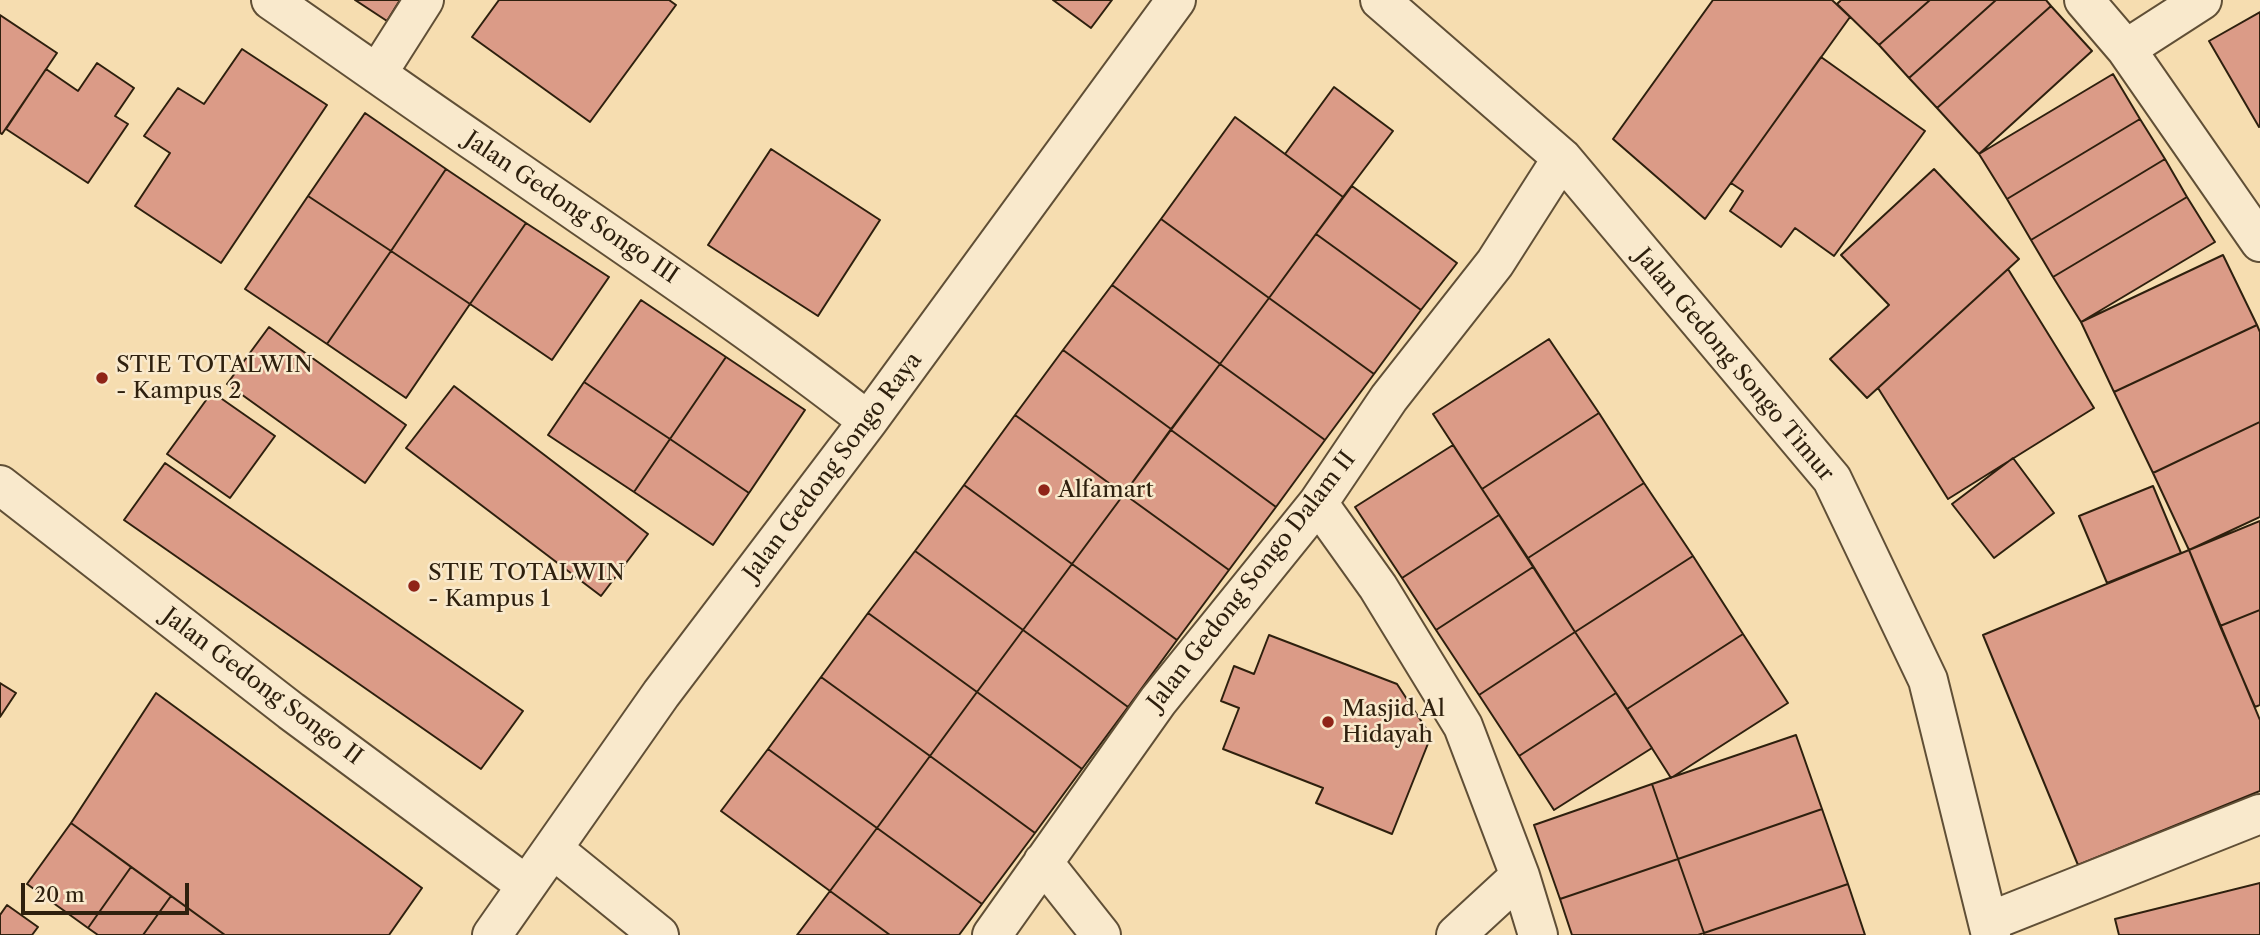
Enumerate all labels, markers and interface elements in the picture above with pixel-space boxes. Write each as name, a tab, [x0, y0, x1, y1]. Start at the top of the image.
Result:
street label: Jalan Gedong Songo III	[459, 126, 683, 290]
street label: Jalan Gedong Songo Timur	[1629, 243, 1839, 487]
street label: Jalan Gedong Songo Raya	[738, 347, 928, 587]
place label: STIE TOTALWIN - Kampus 2	[116, 351, 313, 405]
marker: STIE TOTALWIN - Kampus 2	[94, 370, 110, 386]
street label: Jalan Gedong Songo Dalam II	[1142, 446, 1362, 716]
place label: Alfamart	[1058, 476, 1154, 504]
marker: Alfamart	[1036, 482, 1052, 498]
place label: STIE TOTALWIN - Kampus 1	[428, 559, 625, 613]
marker: STIE TOTALWIN - Kampus 1	[406, 578, 422, 594]
street label: Jalan Gedong Songo II	[156, 603, 368, 771]
place label: Masjid Al Hidayah	[1342, 695, 1445, 749]
marker: Masjid Al Hidayah	[1320, 714, 1336, 730]
scale bar	[24, 869, 192, 913]
text: 20 m	[34, 882, 85, 907]

